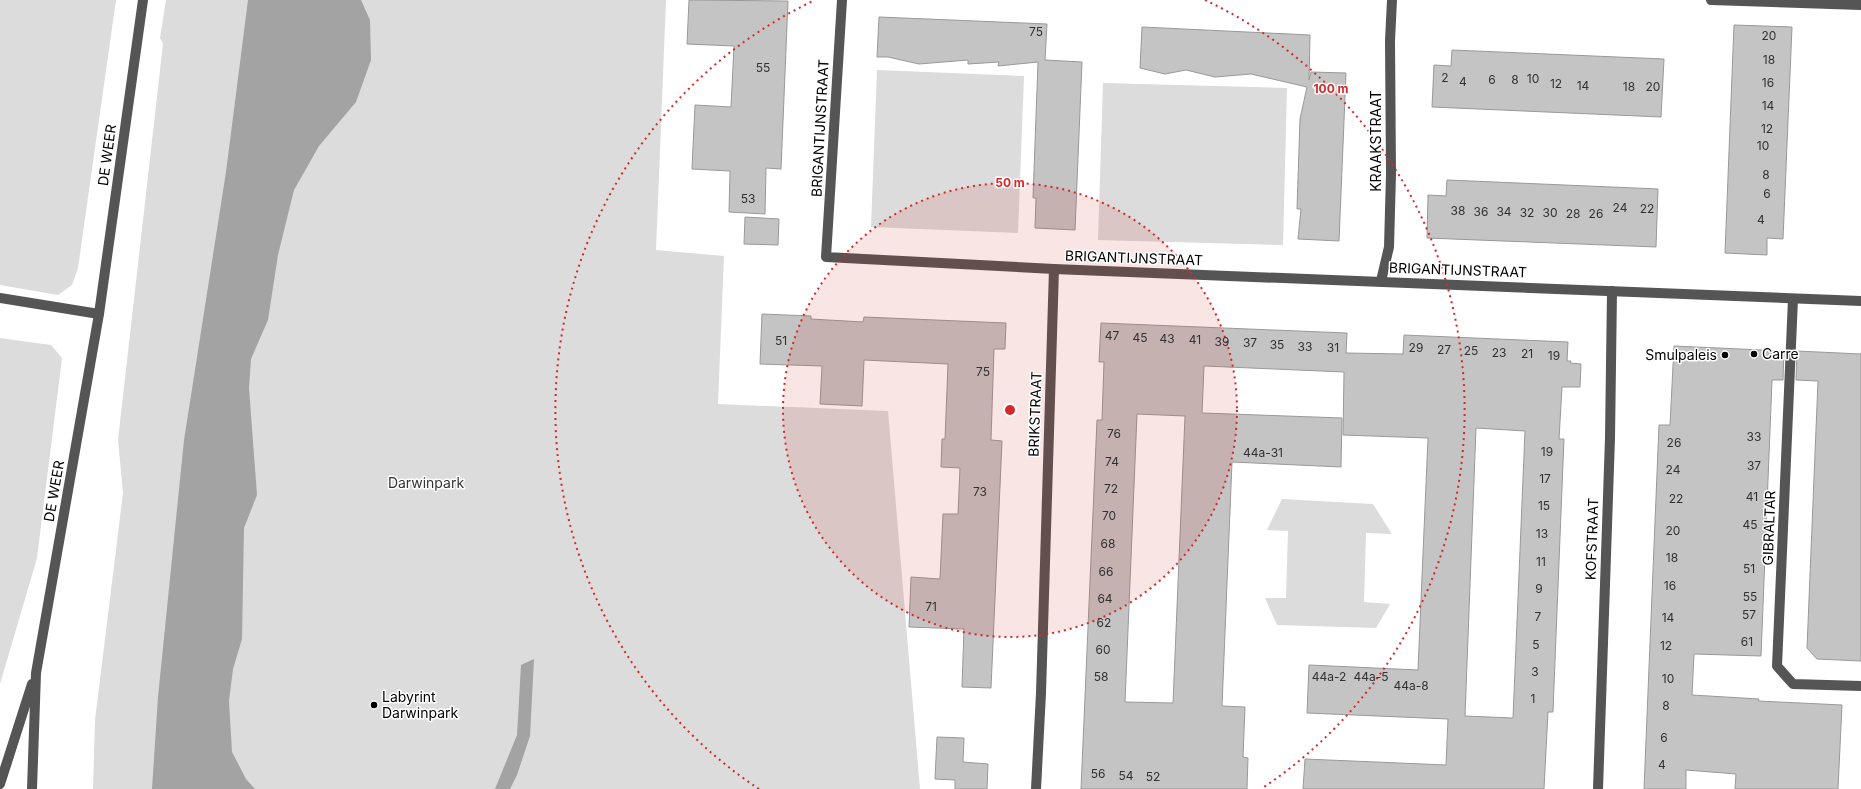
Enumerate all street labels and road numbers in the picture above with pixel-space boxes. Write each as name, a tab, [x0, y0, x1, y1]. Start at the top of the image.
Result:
street label: BRIGANTIJNSTRAAT	[807, 59, 832, 197]
street label: KRAAKSTRAAT	[1367, 90, 1384, 192]
street label: DE WEER	[94, 123, 119, 187]
street label: BRIGANTIJNSTRAAT	[1065, 247, 1203, 268]
street label: BRIGANTIJNSTRAAT	[1389, 259, 1527, 280]
street label: BRIKSTRAAT	[1025, 371, 1044, 457]
street label: DE WEER	[40, 459, 67, 523]
street label: GIBRALTAR	[1759, 490, 1778, 566]
street label: KOFSTRAAT	[1582, 498, 1601, 580]

